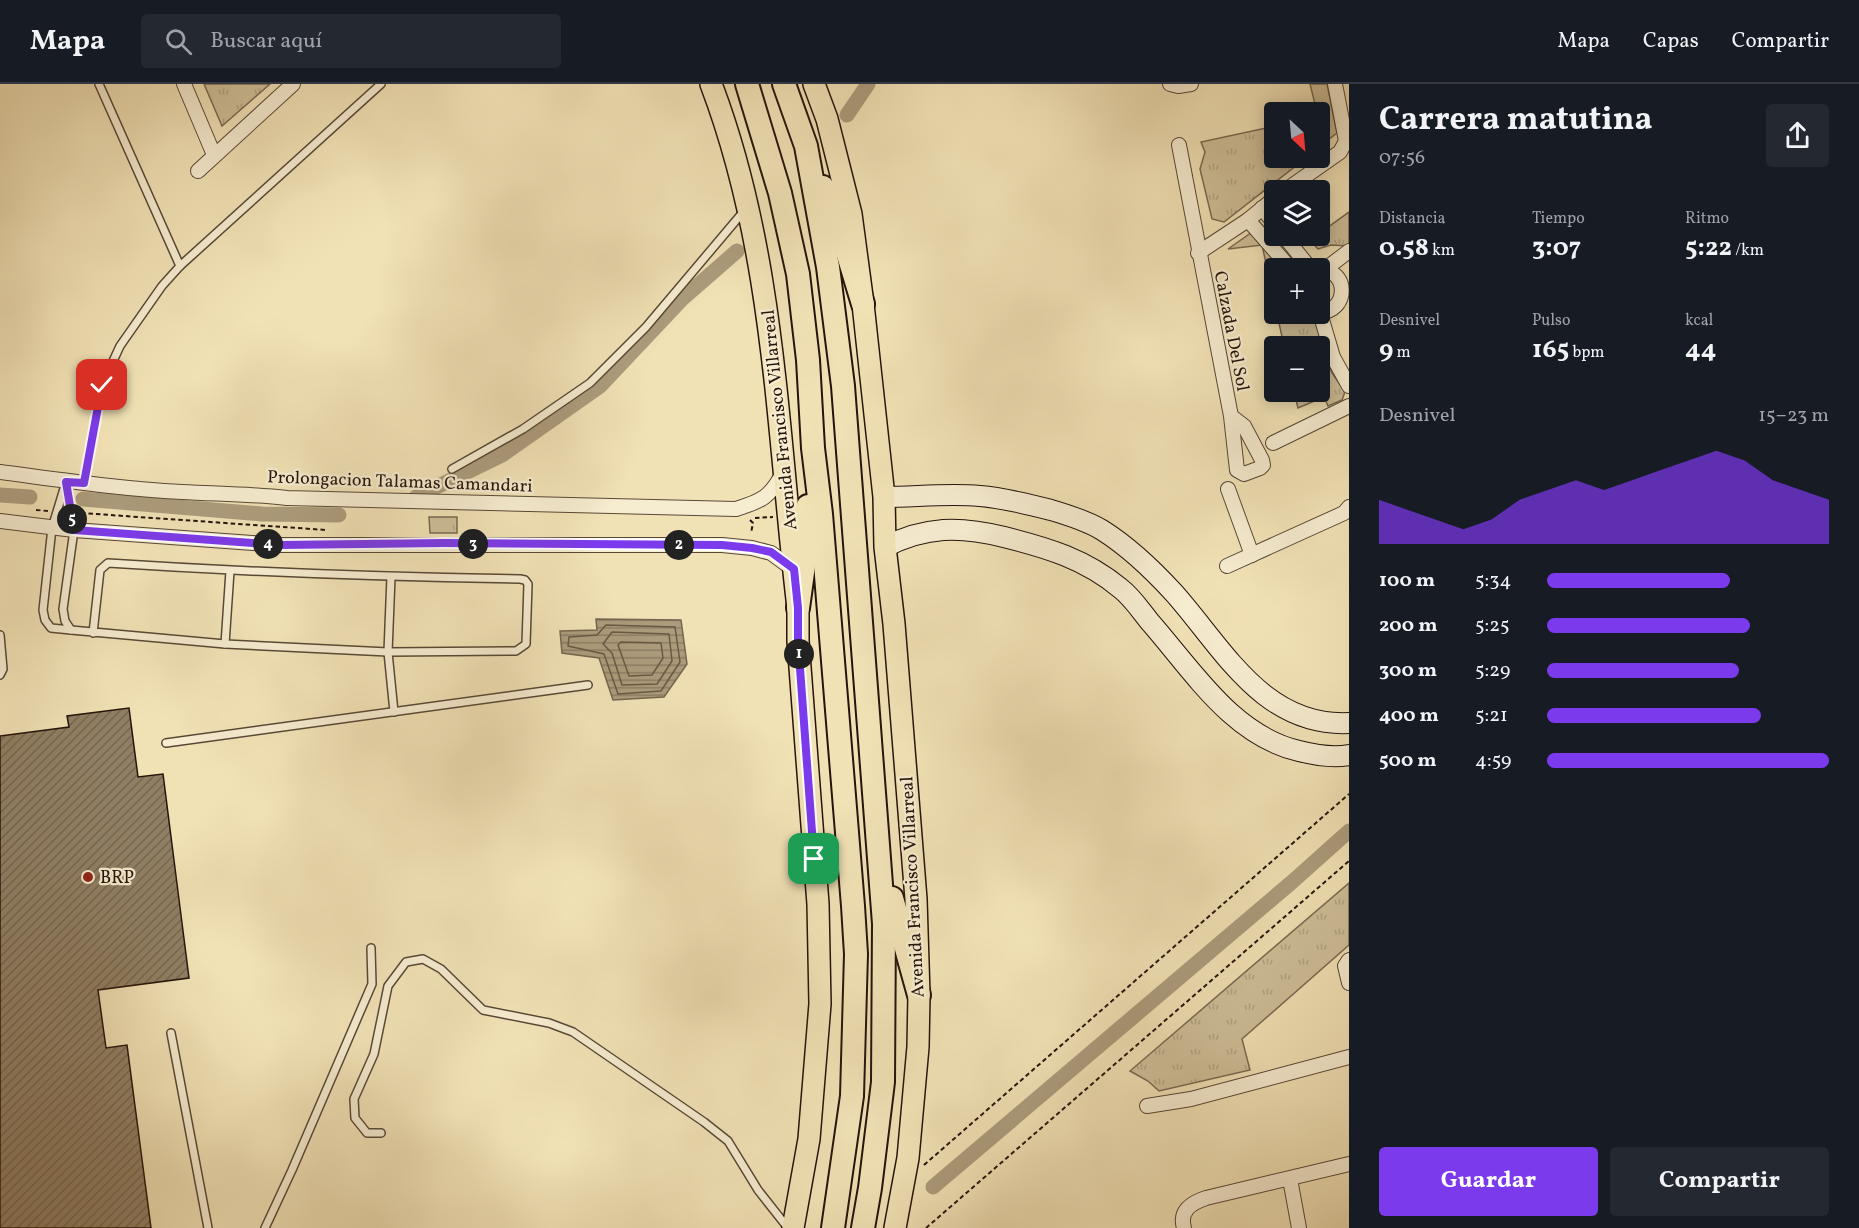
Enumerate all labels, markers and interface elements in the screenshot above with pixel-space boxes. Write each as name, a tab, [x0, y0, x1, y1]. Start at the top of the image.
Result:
search box	[141, 14, 561, 68]
text: Mapa	[30, 22, 105, 61]
icon: search	[162, 25, 195, 58]
text: Buscar aquí	[210, 26, 322, 57]
text: Mapa	[1558, 27, 1610, 56]
text: Capas	[1643, 27, 1699, 56]
text: Compartir	[1732, 27, 1829, 56]
text: Carrera matutina	[1379, 98, 1653, 144]
north arrow	[1264, 102, 1330, 168]
map controls	[1264, 102, 1330, 402]
button: share	[1766, 104, 1829, 167]
text: 07:56	[1379, 144, 1425, 172]
button: layers	[1264, 180, 1330, 246]
text: Distancia	[1379, 208, 1445, 230]
text: Tiempo	[1532, 208, 1585, 230]
text: Ritmo	[1685, 208, 1729, 230]
text: 0.58	[1379, 230, 1429, 266]
text: 3:07	[1532, 230, 1581, 266]
text: 5:22	[1685, 230, 1732, 266]
text: km	[1429, 240, 1455, 262]
text: /km	[1732, 240, 1764, 262]
button: +	[1264, 258, 1330, 324]
street label: Calzada Del Sol	[1207, 269, 1254, 394]
street label: Avenida Francisco Villarreal	[756, 308, 805, 531]
text: Desnivel	[1379, 310, 1440, 332]
text: Pulso	[1532, 310, 1570, 332]
text: kcal	[1685, 310, 1713, 332]
text: 9	[1379, 332, 1393, 368]
text: 165	[1532, 332, 1569, 368]
text: 44	[1685, 332, 1717, 368]
button: −	[1264, 336, 1330, 402]
text: m	[1393, 342, 1411, 364]
text: bpm	[1569, 342, 1605, 364]
pin	[76, 359, 127, 410]
icon: check	[85, 368, 118, 401]
text: Desnivel	[1379, 402, 1455, 430]
text: 15–23 m	[1758, 402, 1829, 430]
street label: Prolongacion Talamas Camandari	[267, 465, 533, 500]
pin: 5	[57, 504, 87, 534]
text: 5	[68, 508, 76, 530]
pin: 4	[253, 529, 283, 559]
pin: 3	[458, 529, 488, 559]
pin: 2	[664, 530, 694, 560]
text: 4	[263, 533, 273, 555]
text: 3	[469, 533, 477, 555]
text: 2	[675, 534, 683, 556]
text: 100 m	[1379, 567, 1435, 595]
text: 5:34	[1475, 567, 1512, 595]
text: 200 m	[1379, 612, 1437, 640]
text: 5:25	[1475, 612, 1510, 640]
pin: 1	[784, 639, 814, 669]
text: 1	[796, 643, 802, 665]
text: 300 m	[1379, 657, 1437, 685]
text: 5:29	[1475, 657, 1510, 685]
text: 400 m	[1379, 702, 1439, 730]
text: 5:21	[1475, 702, 1508, 730]
text: 500 m	[1379, 747, 1437, 775]
text: 4:59	[1475, 747, 1511, 775]
street label: Avenida Francisco Villarreal	[895, 776, 932, 998]
pin	[788, 833, 839, 884]
icon: arrive	[797, 842, 830, 875]
place label: BRP	[100, 866, 134, 891]
marker: BRP	[81, 870, 95, 884]
button: Guardar	[1379, 1147, 1598, 1216]
button: Compartir	[1610, 1147, 1829, 1216]

